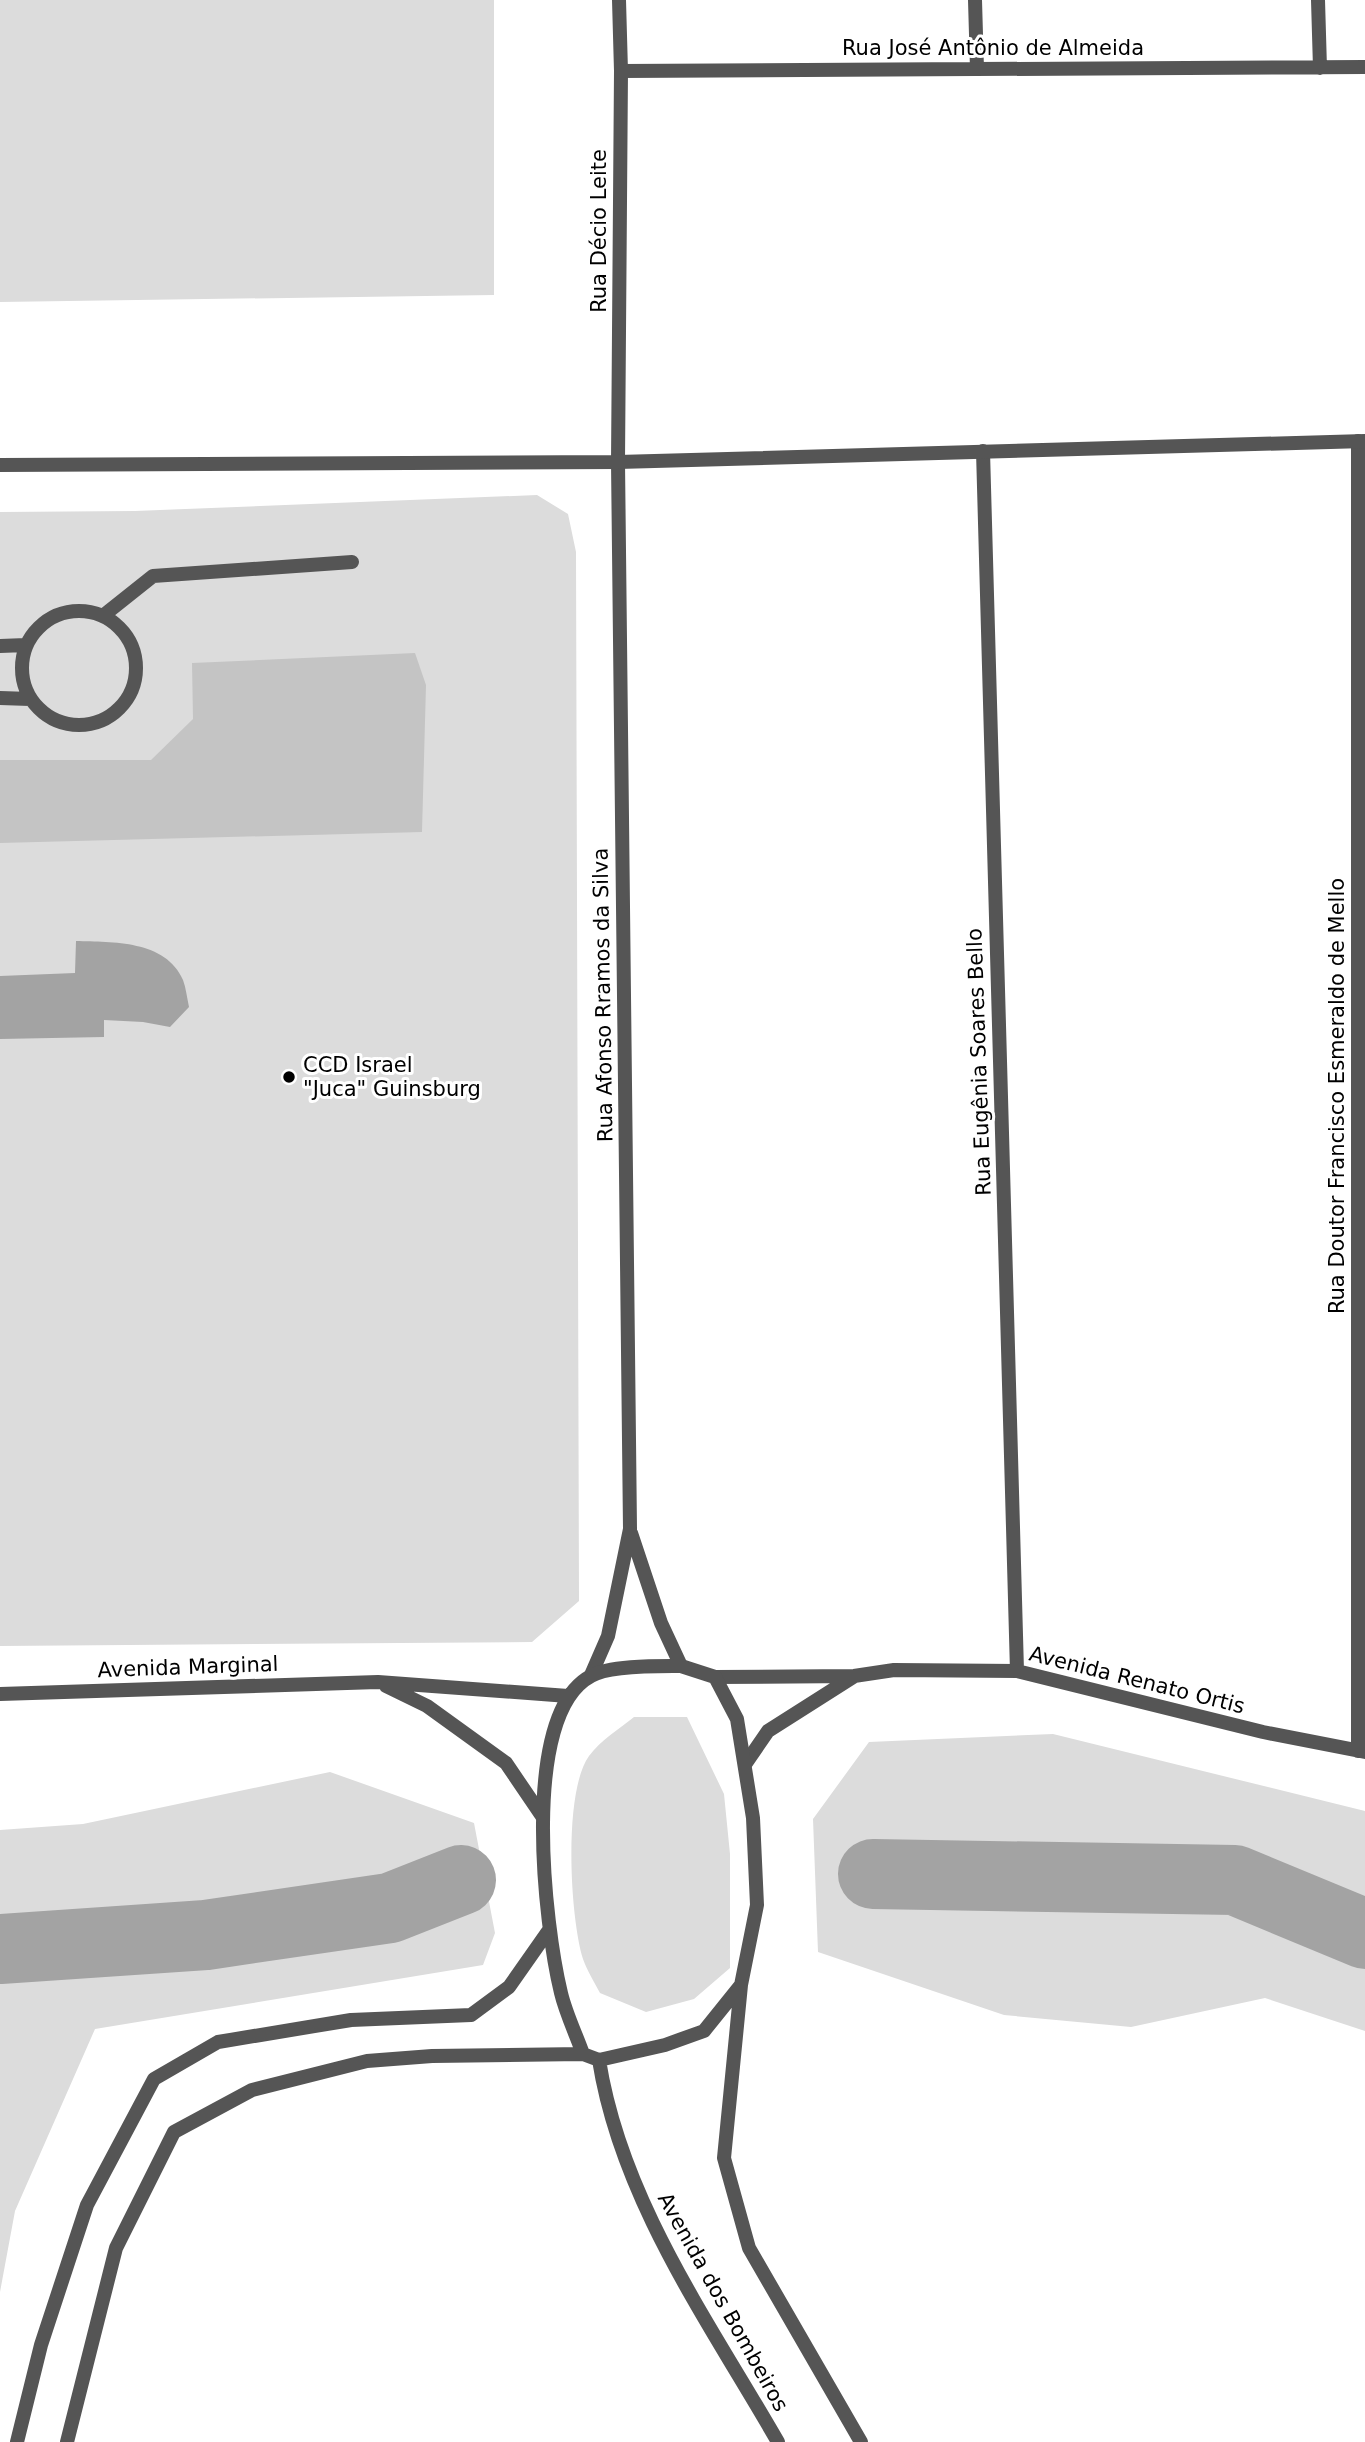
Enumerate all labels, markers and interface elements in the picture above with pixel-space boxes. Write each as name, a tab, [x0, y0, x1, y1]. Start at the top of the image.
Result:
street label: Rua José Antônio de Almeida	[842, 36, 1144, 60]
street label: Rua Décio Leite	[587, 149, 611, 313]
street label: Rua Afonso Rramos da Silva	[588, 848, 618, 1142]
street label: Rua Doutor Francisco Esmeraldo de Mello	[1325, 878, 1349, 1314]
street label: Rua Eugênia Soares Bello	[962, 928, 996, 1196]
place label: CCD Israel "Juca" Guinsburg	[303, 1053, 481, 1101]
marker: CCD Israel "Juca" Guinsburg	[281, 1069, 297, 1085]
street label: Avenida Renato Ortis	[1027, 1642, 1247, 1718]
street label: Avenida Marginal	[97, 1652, 279, 1682]
street label: Avenida dos Bombeiros	[653, 2189, 793, 2415]

